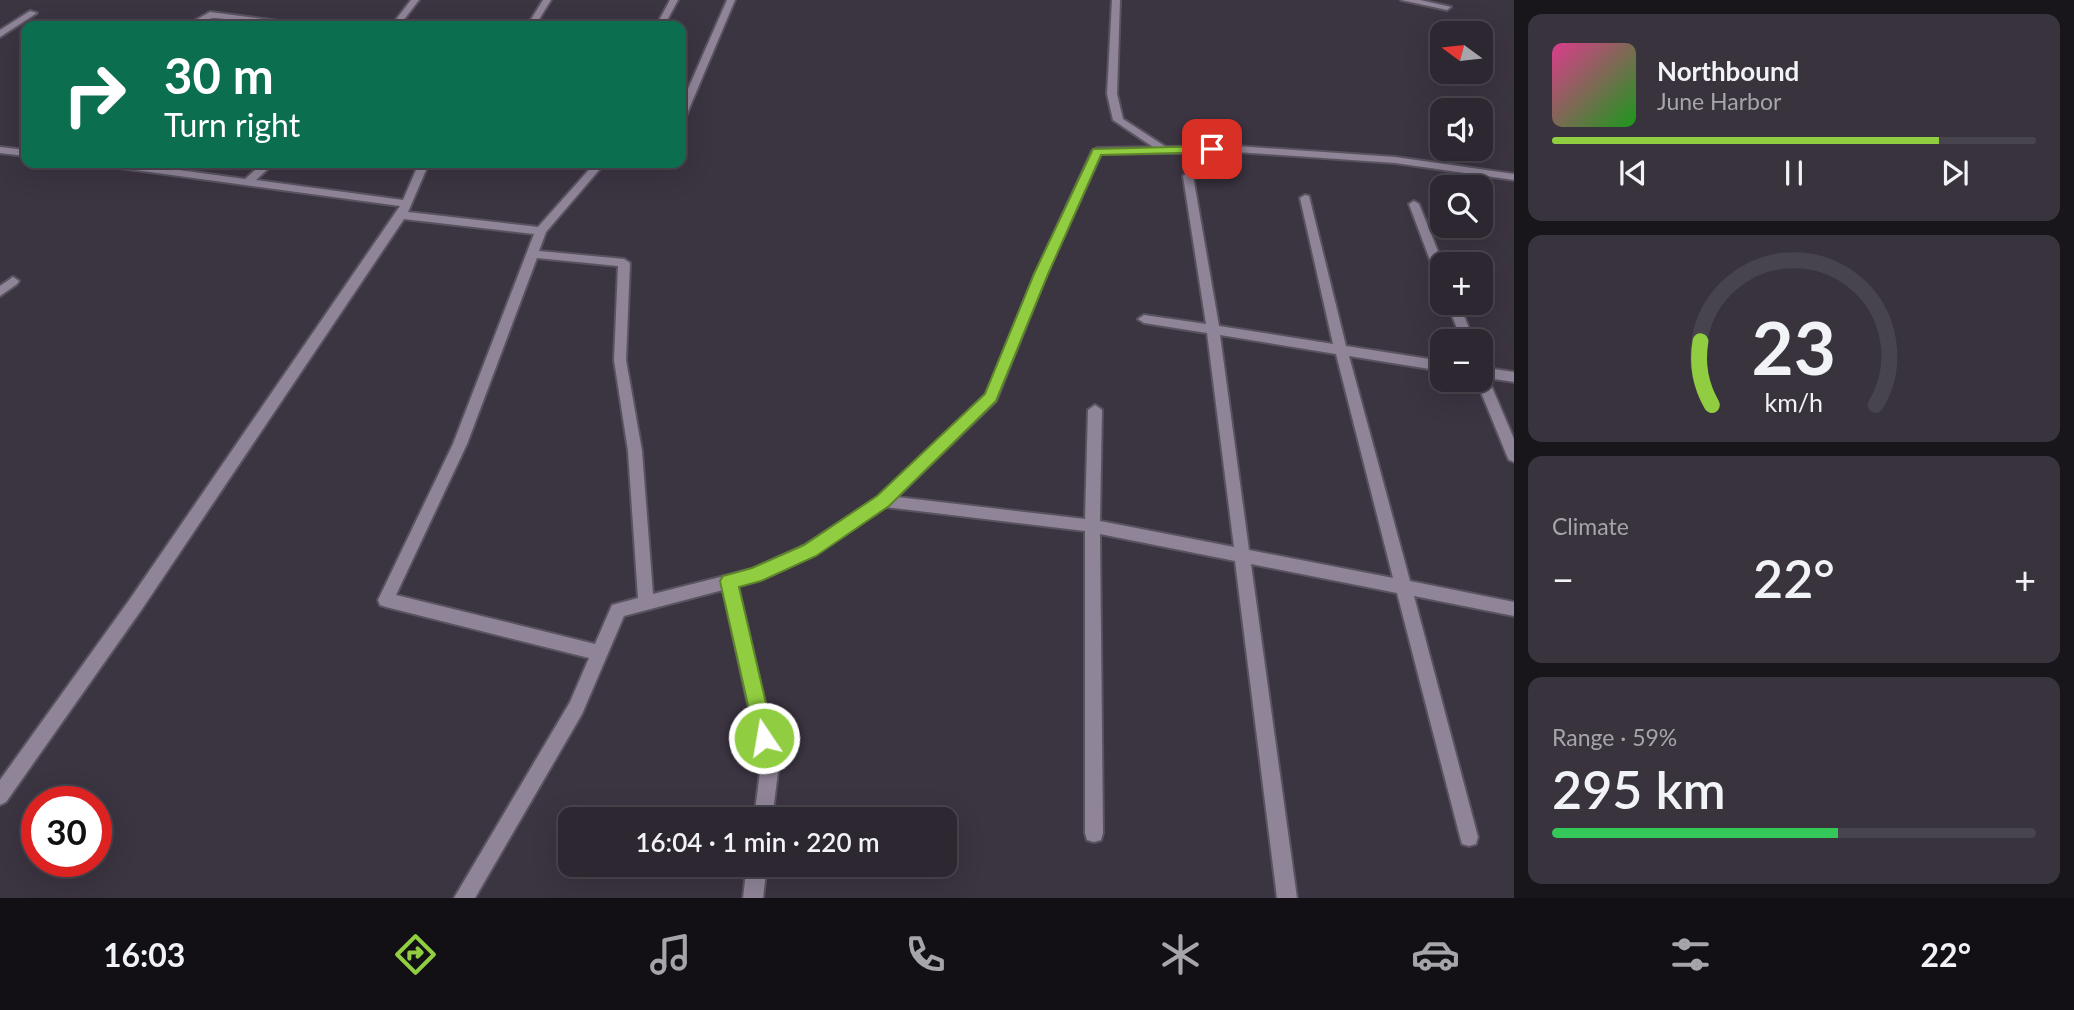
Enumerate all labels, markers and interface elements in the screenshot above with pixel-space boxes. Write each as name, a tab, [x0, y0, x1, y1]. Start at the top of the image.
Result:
north arrow	[1430, 21, 1493, 84]
map controls	[1430, 21, 1493, 392]
text: 30 m	[164, 46, 274, 104]
icon: right	[49, 49, 140, 140]
text: Northbound	[1657, 55, 1799, 87]
text: June Harbor	[1657, 87, 1781, 115]
button: sound	[1430, 98, 1493, 161]
text: Turn right	[164, 105, 300, 144]
pin	[1182, 119, 1242, 179]
icon: arrive	[1193, 130, 1231, 168]
icon: previous	[1614, 154, 1652, 192]
icon: pause	[1775, 154, 1813, 192]
icon: next	[1936, 154, 1974, 192]
button: search	[1430, 175, 1493, 238]
button: +	[1430, 252, 1493, 315]
text: 23	[1752, 303, 1836, 391]
button: −	[1430, 329, 1493, 392]
text: km/h	[1765, 386, 1823, 416]
text: Climate	[1552, 512, 1629, 540]
text: 22°	[1753, 547, 1835, 609]
text: −	[1552, 556, 1574, 602]
text: +	[2014, 556, 2036, 602]
position arrow	[727, 701, 801, 775]
text: Range · 59%	[1552, 723, 1677, 751]
text: 295 km	[1552, 758, 1726, 820]
speed limit sign: 30	[21, 786, 112, 877]
text: 16:04 · 1 min · 220 m	[635, 826, 880, 858]
icon: directions	[391, 930, 440, 979]
icon: music	[646, 930, 695, 979]
icon: phone	[901, 930, 950, 979]
icon: climate	[1156, 930, 1205, 979]
icon: car	[1411, 930, 1460, 979]
icon: filters	[1666, 930, 1715, 979]
text: 16:03	[103, 935, 185, 974]
text: 22°	[1921, 935, 1971, 974]

